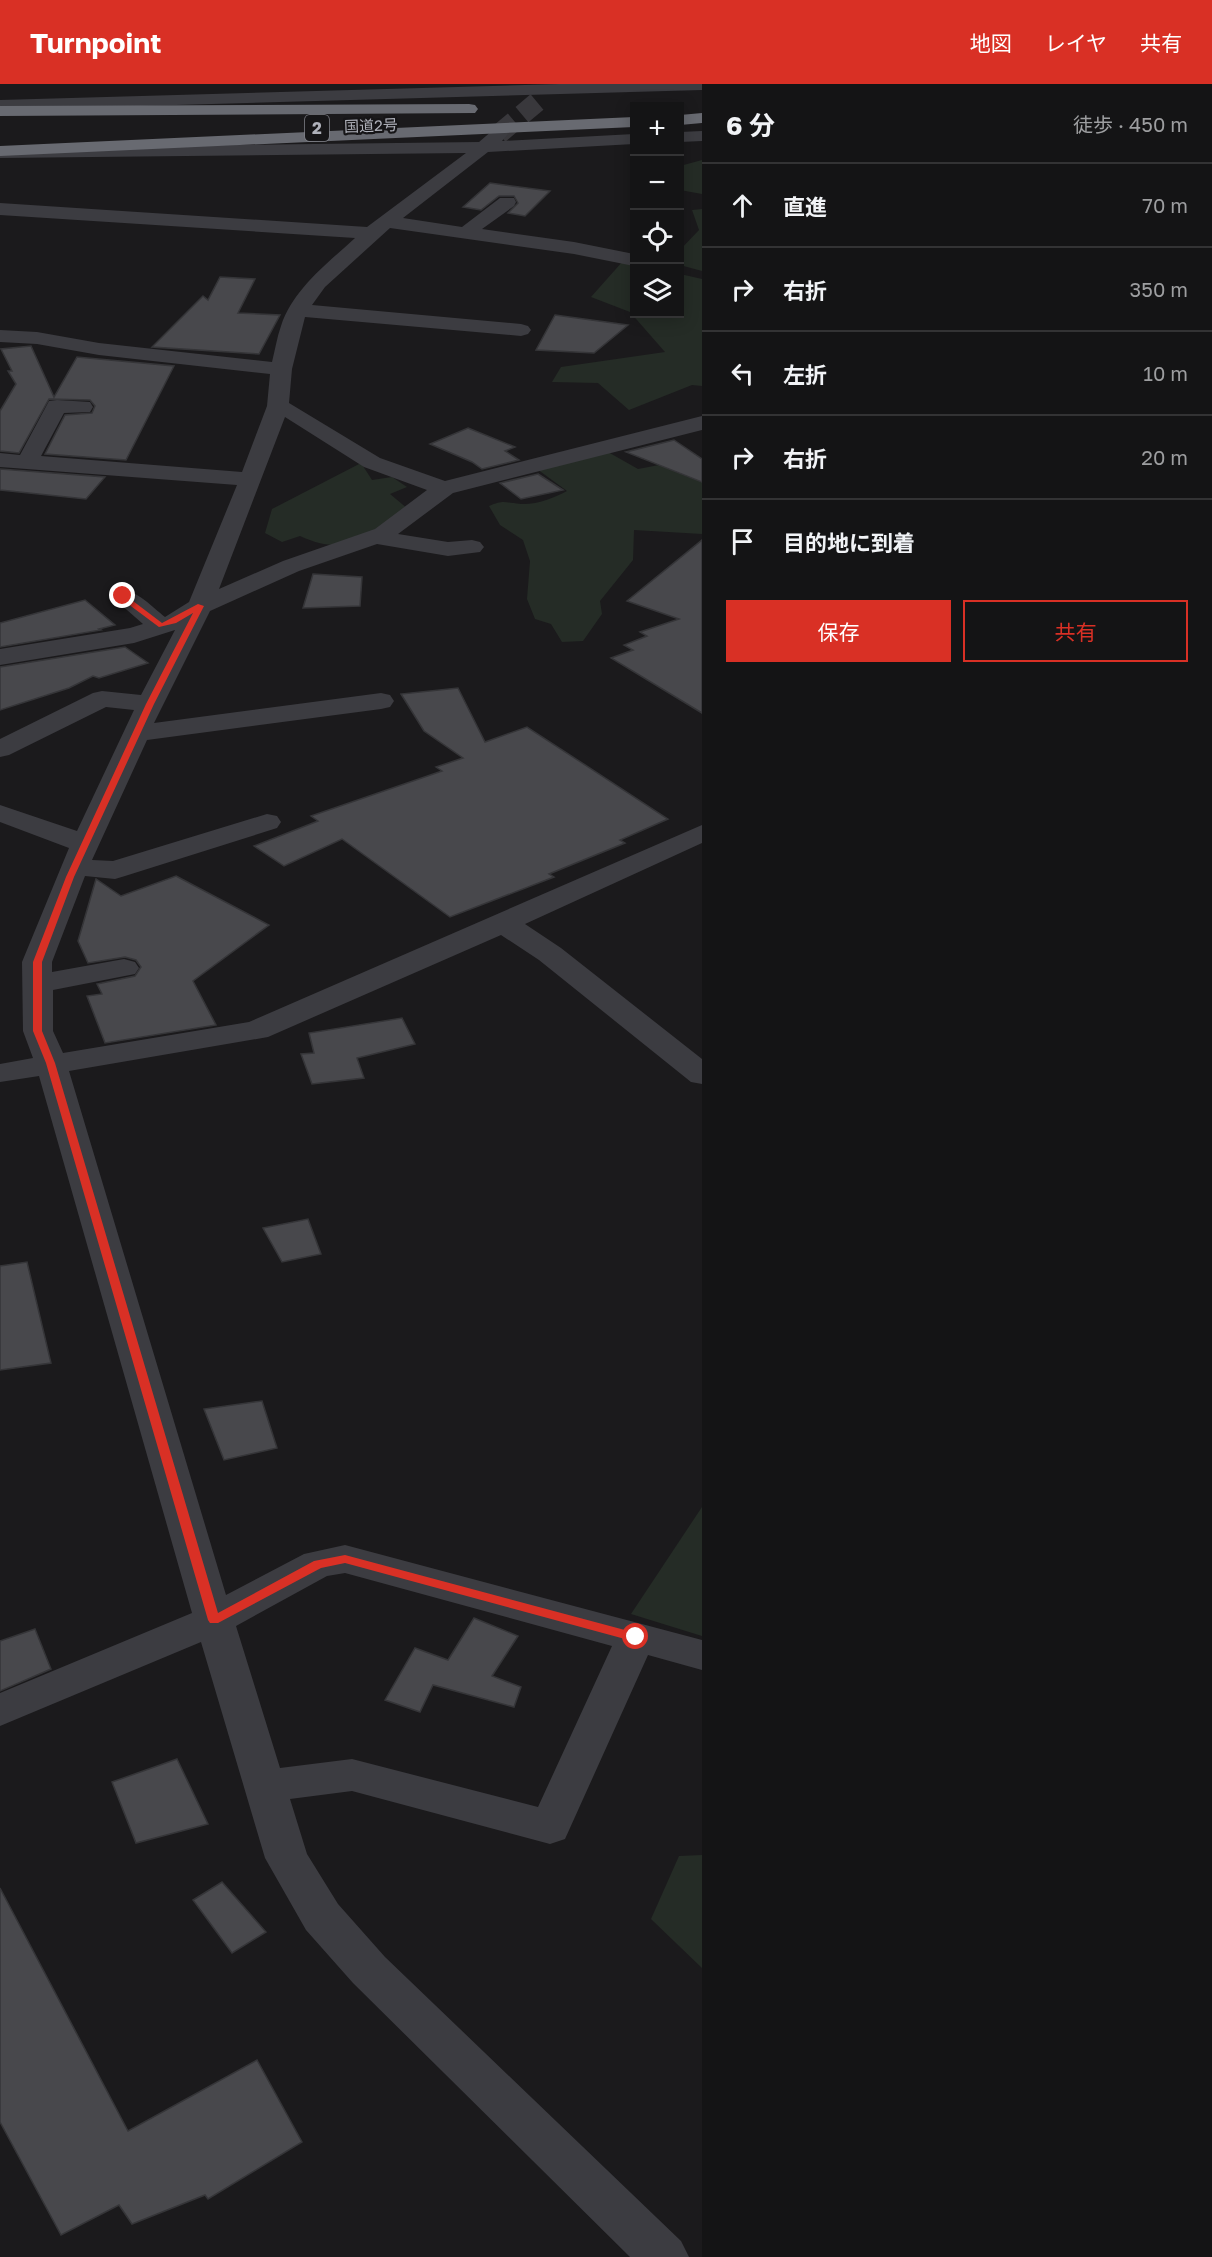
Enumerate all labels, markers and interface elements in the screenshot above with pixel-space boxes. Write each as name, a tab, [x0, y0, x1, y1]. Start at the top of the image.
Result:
text: Turnpoint	[30, 26, 161, 59]
text: 地図	[970, 30, 1012, 56]
text: レイヤ	[1045, 30, 1107, 56]
text: 共有	[1140, 30, 1182, 56]
map controls	[630, 102, 684, 318]
button: +	[630, 102, 684, 156]
text: 6 分	[726, 110, 775, 141]
text: 徒歩 · 450 m	[1073, 112, 1188, 136]
road number: 2	[305, 115, 329, 141]
street label: 国道2号	[344, 115, 398, 135]
button: −	[630, 156, 684, 210]
icon: ahead	[726, 189, 759, 222]
text: 直進	[783, 193, 827, 220]
text: 70 m	[1142, 193, 1188, 217]
button: locate	[630, 210, 684, 264]
button: layers	[630, 264, 684, 318]
icon: right	[726, 273, 759, 306]
text: 右折	[783, 277, 827, 304]
text: 350 m	[1130, 277, 1188, 301]
icon: left	[726, 357, 759, 390]
text: 左折	[783, 361, 827, 388]
text: 10 m	[1143, 361, 1188, 385]
icon: right	[726, 441, 759, 474]
text: 右折	[783, 445, 827, 472]
text: 20 m	[1141, 445, 1188, 469]
icon: arrive	[726, 525, 759, 558]
text: 目的地に到着	[783, 529, 915, 556]
route end	[109, 582, 135, 608]
button: 保存	[726, 600, 951, 662]
button: 共有	[963, 600, 1188, 662]
route start	[622, 1623, 648, 1649]

